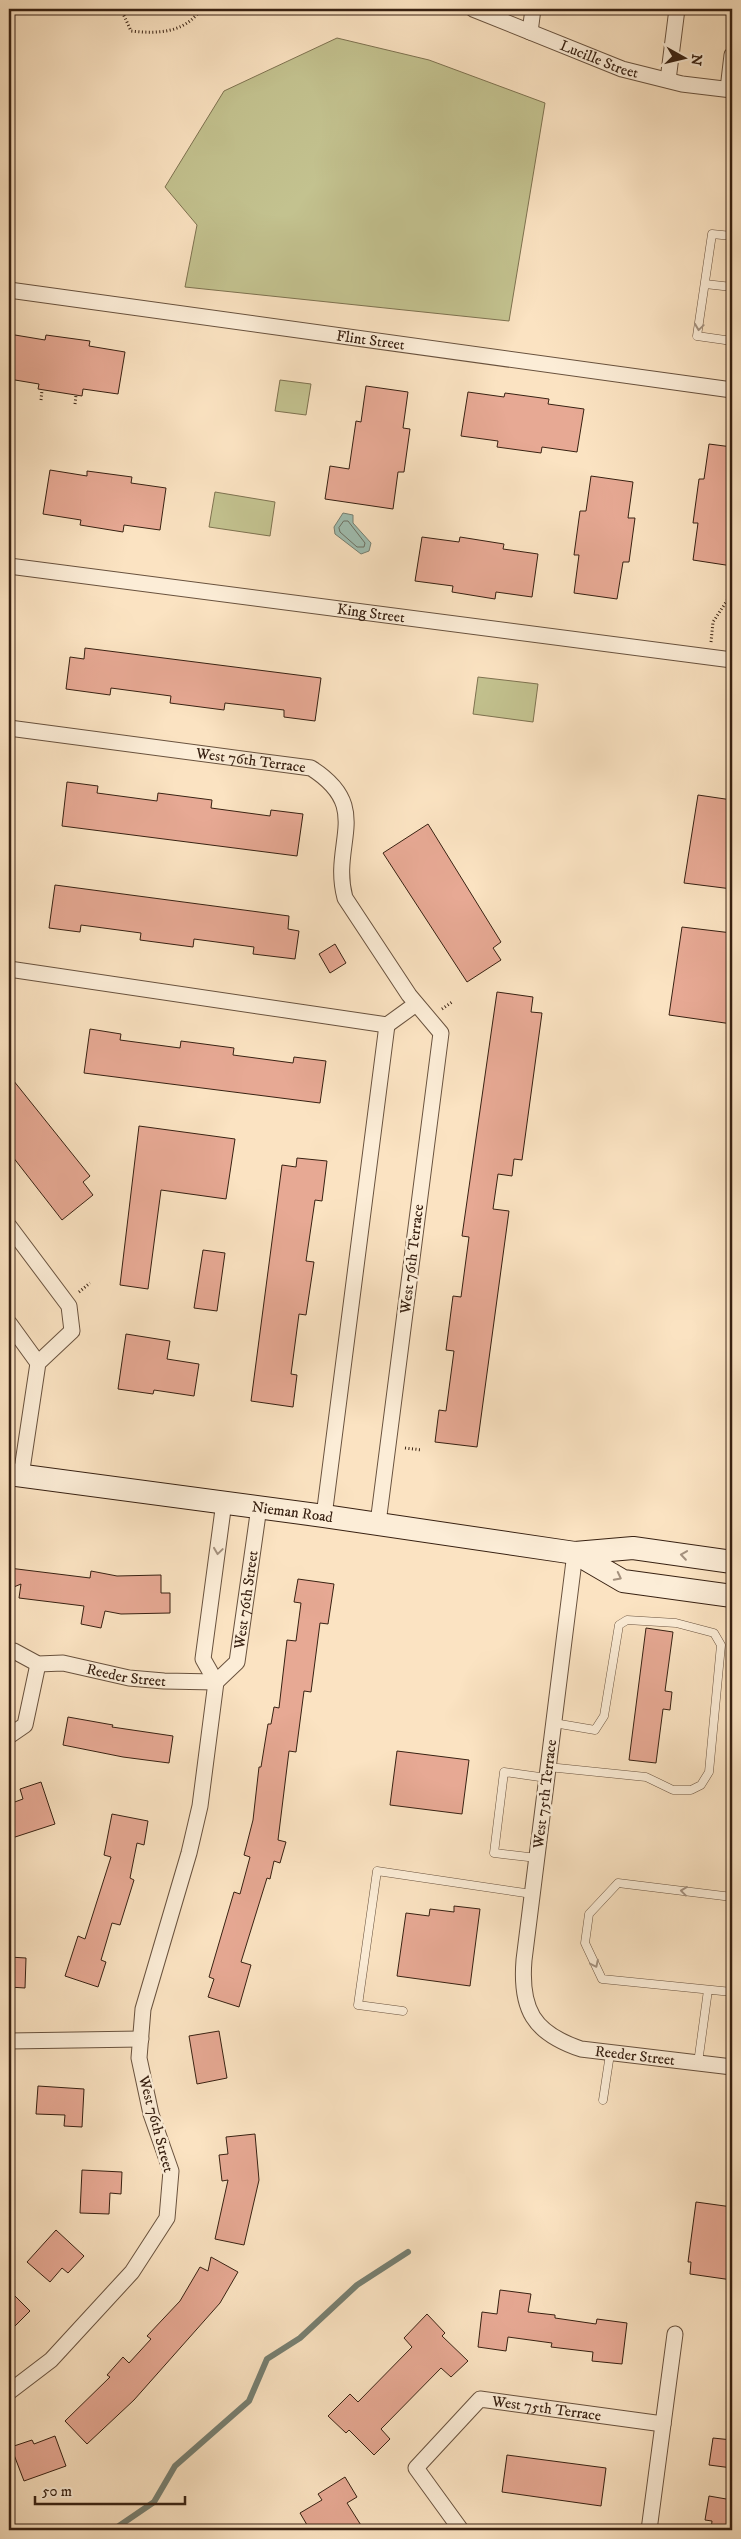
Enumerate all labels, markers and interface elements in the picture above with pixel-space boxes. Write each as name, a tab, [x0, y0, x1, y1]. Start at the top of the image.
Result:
north arrow	[658, 32, 708, 82]
street label: Lucille Street	[557, 36, 641, 82]
text: N	[686, 53, 706, 67]
one-way arrow	[694, 323, 704, 332]
street label: Flint Street	[335, 326, 406, 354]
street label: King Street	[336, 599, 406, 627]
street label: West 76th Terrace	[194, 743, 307, 777]
street label: West 76th Terrace	[396, 1203, 428, 1316]
street label: Nieman Road	[251, 1497, 335, 1527]
one-way arrow	[213, 1546, 223, 1555]
street label: West 76th Street	[229, 1549, 262, 1651]
one-way arrow	[680, 1550, 688, 1561]
one-way arrow	[612, 1571, 621, 1581]
street label: Reeder Street	[85, 1659, 167, 1691]
street label: West 75th Terrace	[529, 1738, 561, 1851]
one-way arrow	[680, 1886, 688, 1897]
one-way arrow	[589, 1959, 599, 1968]
street label: Reeder Street	[594, 2041, 676, 2070]
street label: West 76th Street	[134, 2073, 178, 2175]
street label: West 75th Terrace	[490, 2391, 602, 2425]
scale bar	[35, 2474, 185, 2506]
text: 50 m	[42, 2482, 72, 2501]

